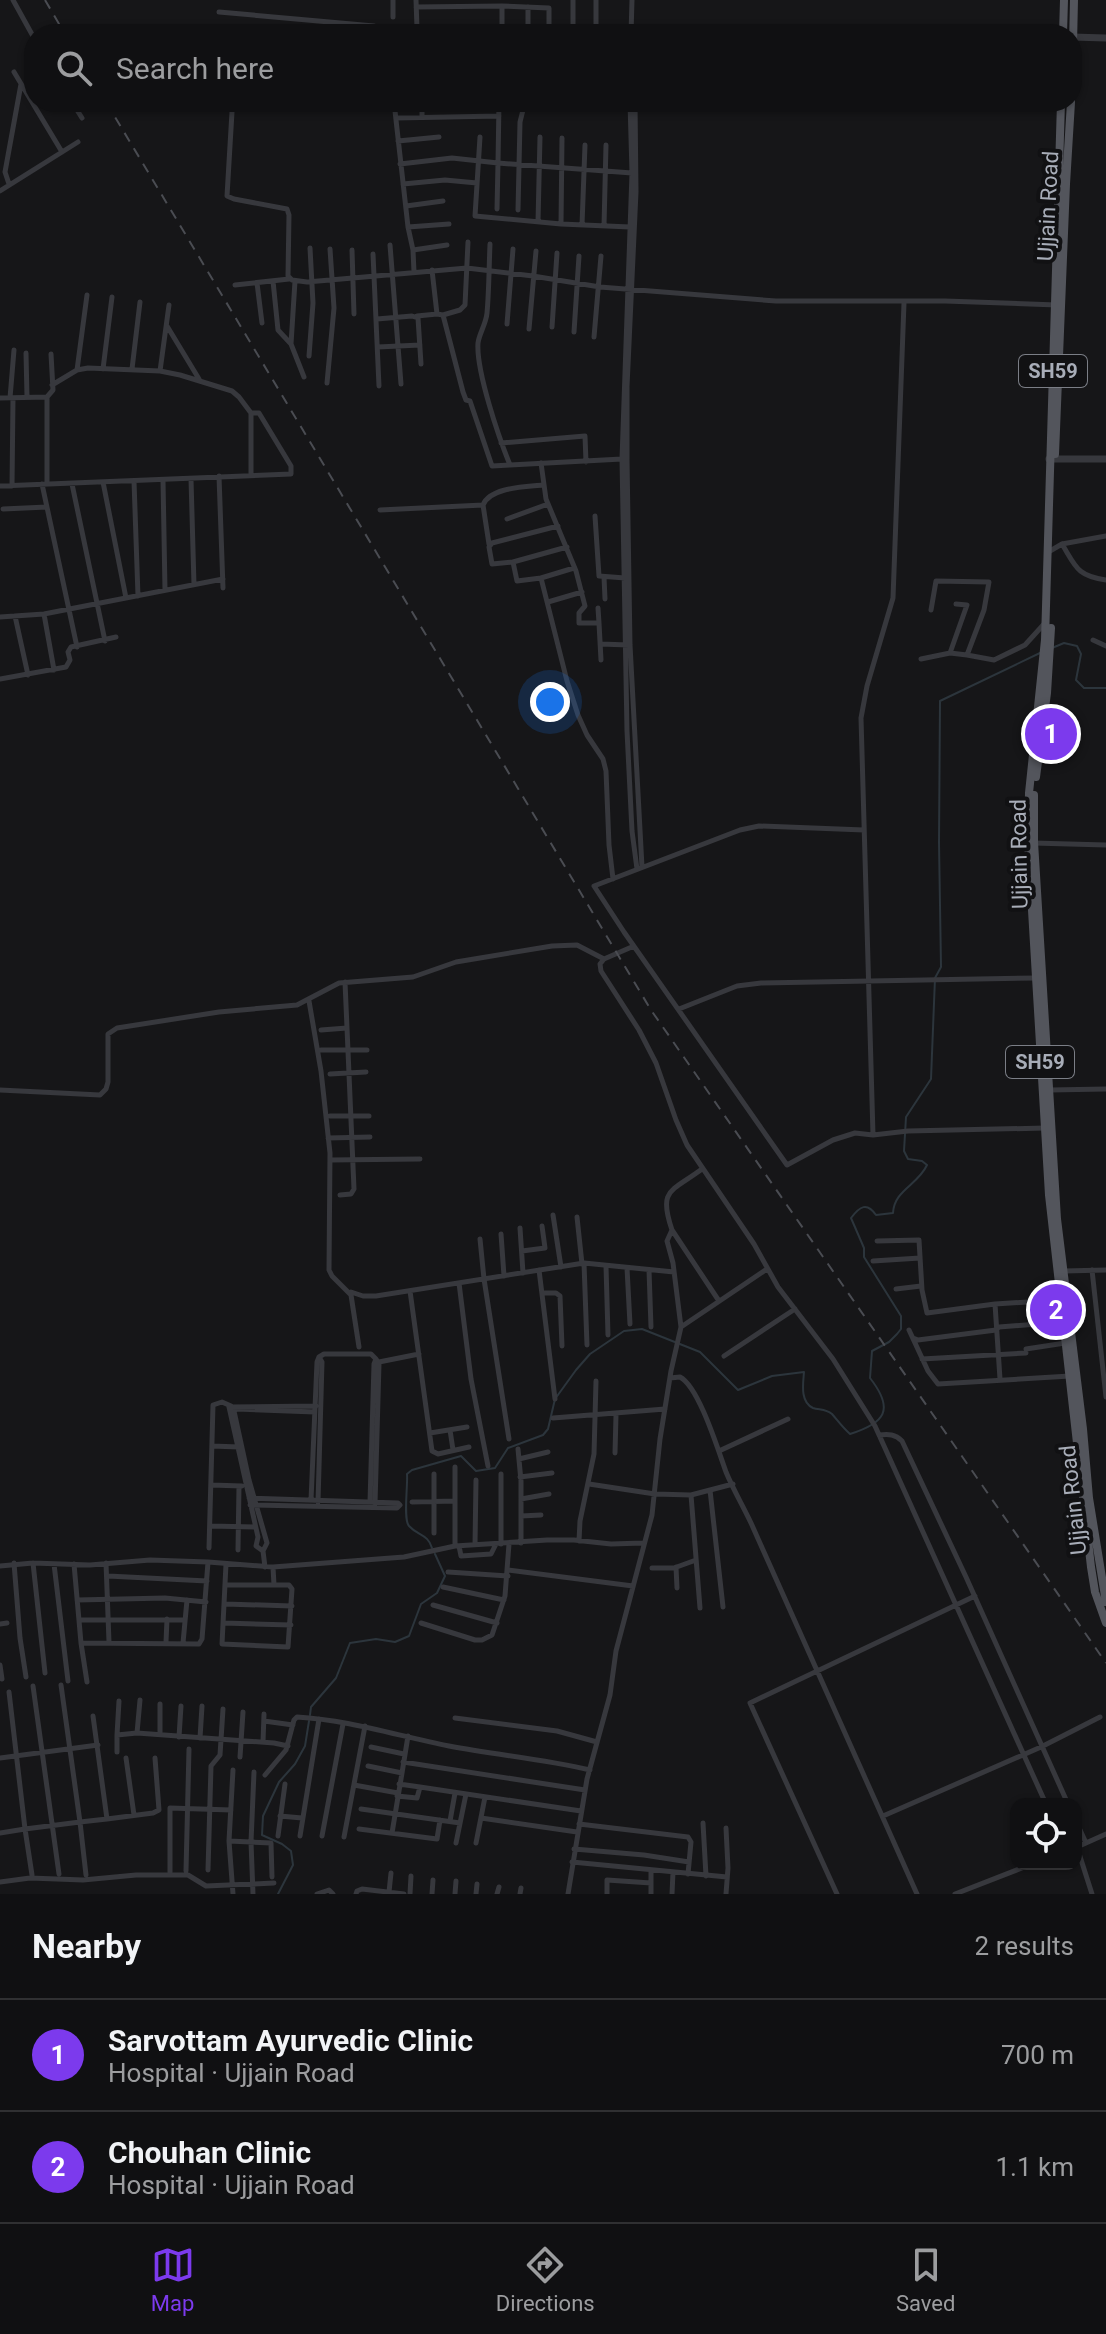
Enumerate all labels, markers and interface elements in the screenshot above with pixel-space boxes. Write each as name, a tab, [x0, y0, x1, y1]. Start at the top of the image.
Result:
search box	[24, 24, 1082, 112]
icon: search	[52, 46, 96, 90]
text: Search here	[116, 51, 274, 86]
street label: Ujjain Road	[1033, 150, 1063, 262]
road number: SH59	[1019, 355, 1087, 387]
your location	[530, 682, 570, 722]
pin: 1	[1025, 704, 1077, 764]
street label: Ujjain Road	[1006, 799, 1032, 909]
road number: SH59	[1006, 1046, 1074, 1078]
pin: 2	[1030, 1280, 1082, 1340]
street label: Ujjain Road	[1055, 1444, 1091, 1556]
map controls	[1010, 1798, 1082, 1870]
button: locate	[1010, 1798, 1082, 1870]
text: Nearby	[32, 1926, 141, 1966]
text: 2 results	[975, 1931, 1074, 1961]
text: Sarvottam Ayurvedic Clinic	[108, 2023, 473, 2058]
text: 1	[51, 2040, 65, 2070]
text: 700 m	[1001, 2040, 1074, 2070]
text: Hospital · Ujjain Road	[108, 2058, 355, 2088]
text: Chouhan Clinic	[108, 2135, 311, 2170]
text: 2	[51, 2152, 65, 2182]
text: 1.1 km	[995, 2152, 1074, 2182]
text: Hospital · Ujjain Road	[108, 2170, 355, 2200]
tab: Map	[151, 2243, 195, 2316]
tab: Directions	[496, 2243, 595, 2316]
tab: Saved	[896, 2243, 955, 2316]

